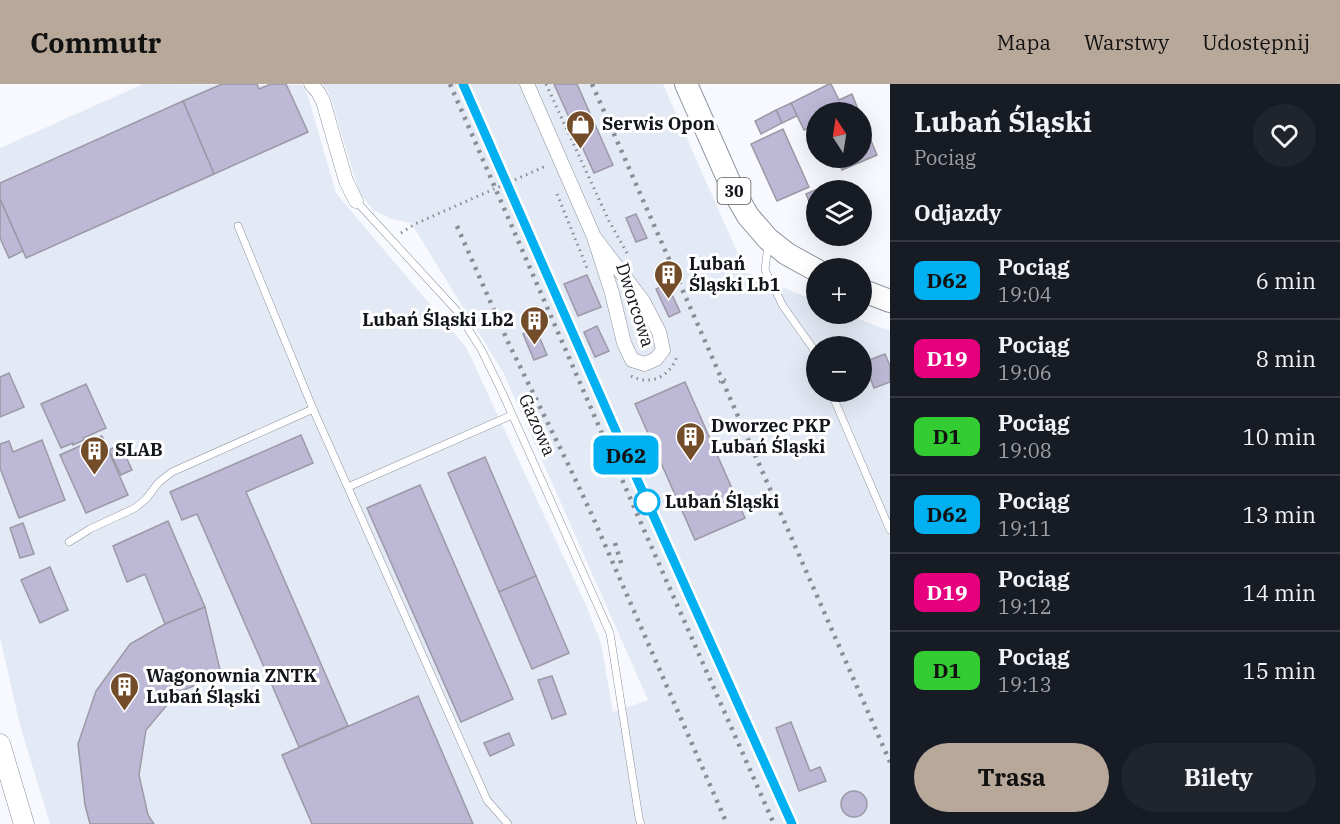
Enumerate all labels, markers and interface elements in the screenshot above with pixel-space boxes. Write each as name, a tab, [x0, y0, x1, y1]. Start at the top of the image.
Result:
text: Commutr	[30, 24, 161, 61]
text: Mapa	[997, 28, 1051, 56]
text: Warstwy	[1084, 28, 1169, 56]
text: Udostępnij	[1202, 28, 1310, 56]
north arrow	[806, 102, 872, 168]
map controls	[806, 102, 872, 402]
text: Lubań Śląski	[914, 103, 1092, 140]
button: heart	[1253, 104, 1316, 167]
shop icon: Serwis Opon	[565, 108, 597, 150]
place label: Serwis Opon	[602, 112, 715, 135]
text: Pociąg	[914, 144, 976, 171]
road number: 30	[718, 178, 750, 204]
button: layers	[806, 180, 872, 246]
text: Odjazdy	[914, 198, 1002, 227]
place label: Lubań Śląski Lb1	[689, 252, 780, 296]
text: Pociąg	[998, 252, 1070, 281]
building icon: Lubań Śląski Lb1	[652, 258, 684, 300]
button: +	[806, 258, 872, 324]
street label: Dworcowa	[611, 260, 660, 350]
text: D62	[926, 266, 968, 294]
text: 6 min	[1256, 266, 1316, 295]
text: 19:04	[998, 281, 1052, 308]
building icon: Lubań Śląski Lb2	[519, 304, 551, 346]
place label: Lubań Śląski Lb2	[362, 308, 514, 331]
text: Pociąg	[998, 330, 1070, 359]
button: −	[806, 336, 872, 402]
text: D19	[926, 344, 968, 372]
text: 8 min	[1256, 344, 1316, 373]
text: 19:06	[998, 359, 1052, 386]
street label: Gazowa	[514, 390, 561, 460]
text: Pociąg	[998, 408, 1070, 437]
place label: Dworzec PKP Lubań Śląski	[711, 414, 831, 458]
building icon: Dworzec PKP Lubań Śląski	[674, 420, 706, 462]
text: D1	[933, 422, 961, 450]
text: 10 min	[1243, 422, 1316, 451]
building icon: SLAB	[78, 434, 110, 476]
line badge: D62	[592, 436, 660, 475]
text: 19:08	[998, 437, 1052, 464]
place label: SLAB	[115, 438, 163, 461]
text: D62	[605, 441, 647, 469]
text: Pociąg	[998, 486, 1070, 515]
marker: Lubań Śląski	[634, 489, 660, 515]
place label: Lubań Śląski	[665, 490, 779, 513]
text: D62	[926, 500, 968, 528]
text: 13 min	[1243, 500, 1316, 529]
text: 19:11	[998, 515, 1052, 542]
text: Pociąg	[998, 564, 1070, 593]
text: D19	[926, 578, 968, 606]
text: 14 min	[1243, 578, 1316, 607]
text: 19:12	[998, 593, 1052, 620]
text: Pociąg	[998, 642, 1070, 671]
text: D1	[933, 656, 961, 684]
text: 15 min	[1243, 656, 1316, 685]
place label: Wagonownia ZNTK Lubań Śląski	[146, 664, 317, 708]
building icon: Wagonownia ZNTK Lubań Śląski	[109, 670, 141, 712]
text: 19:13	[998, 671, 1052, 698]
button: Trasa	[914, 743, 1109, 812]
button: Bilety	[1121, 743, 1316, 812]

